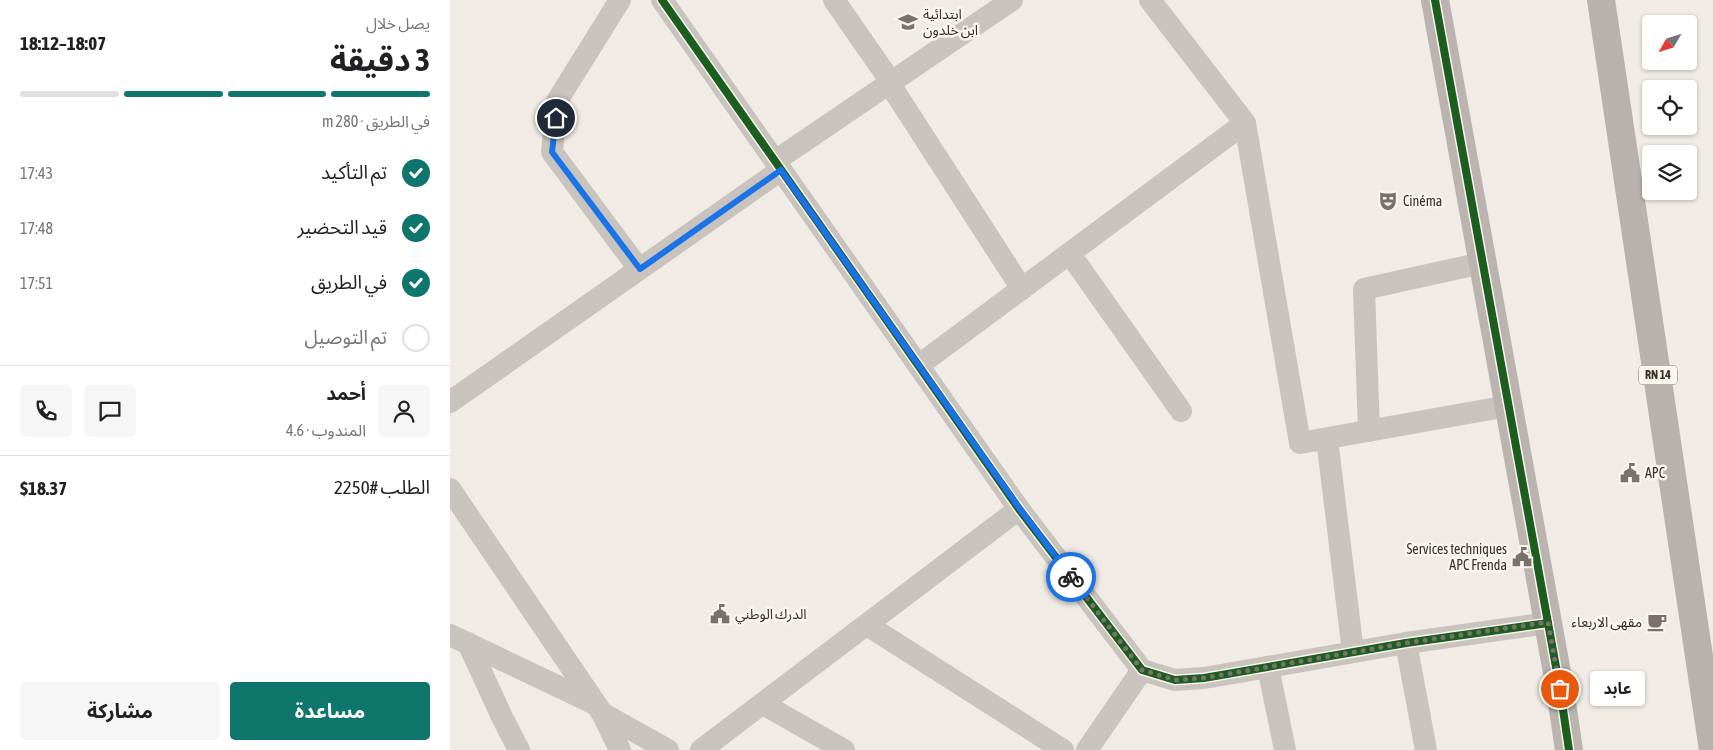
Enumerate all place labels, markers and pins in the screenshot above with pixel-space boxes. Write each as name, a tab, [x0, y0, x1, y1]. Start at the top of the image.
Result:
place label: ابتدائية ابن خلدون	[923, 6, 978, 39]
school or university icon: ابتدائية ابن خلدون	[897, 11, 919, 33]
pin	[535, 97, 577, 139]
theatre icon: Cinéma	[1377, 190, 1399, 212]
place label: Cinéma	[1403, 193, 1442, 209]
public building icon: APC	[1619, 462, 1641, 484]
place label: APC	[1645, 465, 1666, 481]
place label: Services techniques APC Frenda	[1406, 541, 1507, 573]
public building icon: Services techniques APC Frenda	[1511, 546, 1533, 568]
public building icon: الدرك الوطني	[709, 603, 731, 625]
place label: الدرك الوطني	[735, 606, 807, 625]
cafe icon: مقهى الاربعاء	[1646, 611, 1668, 633]
place label: مقهى الاربعاء	[1571, 614, 1642, 631]
pin	[1539, 668, 1581, 710]
callout: عابد	[1590, 672, 1645, 706]

